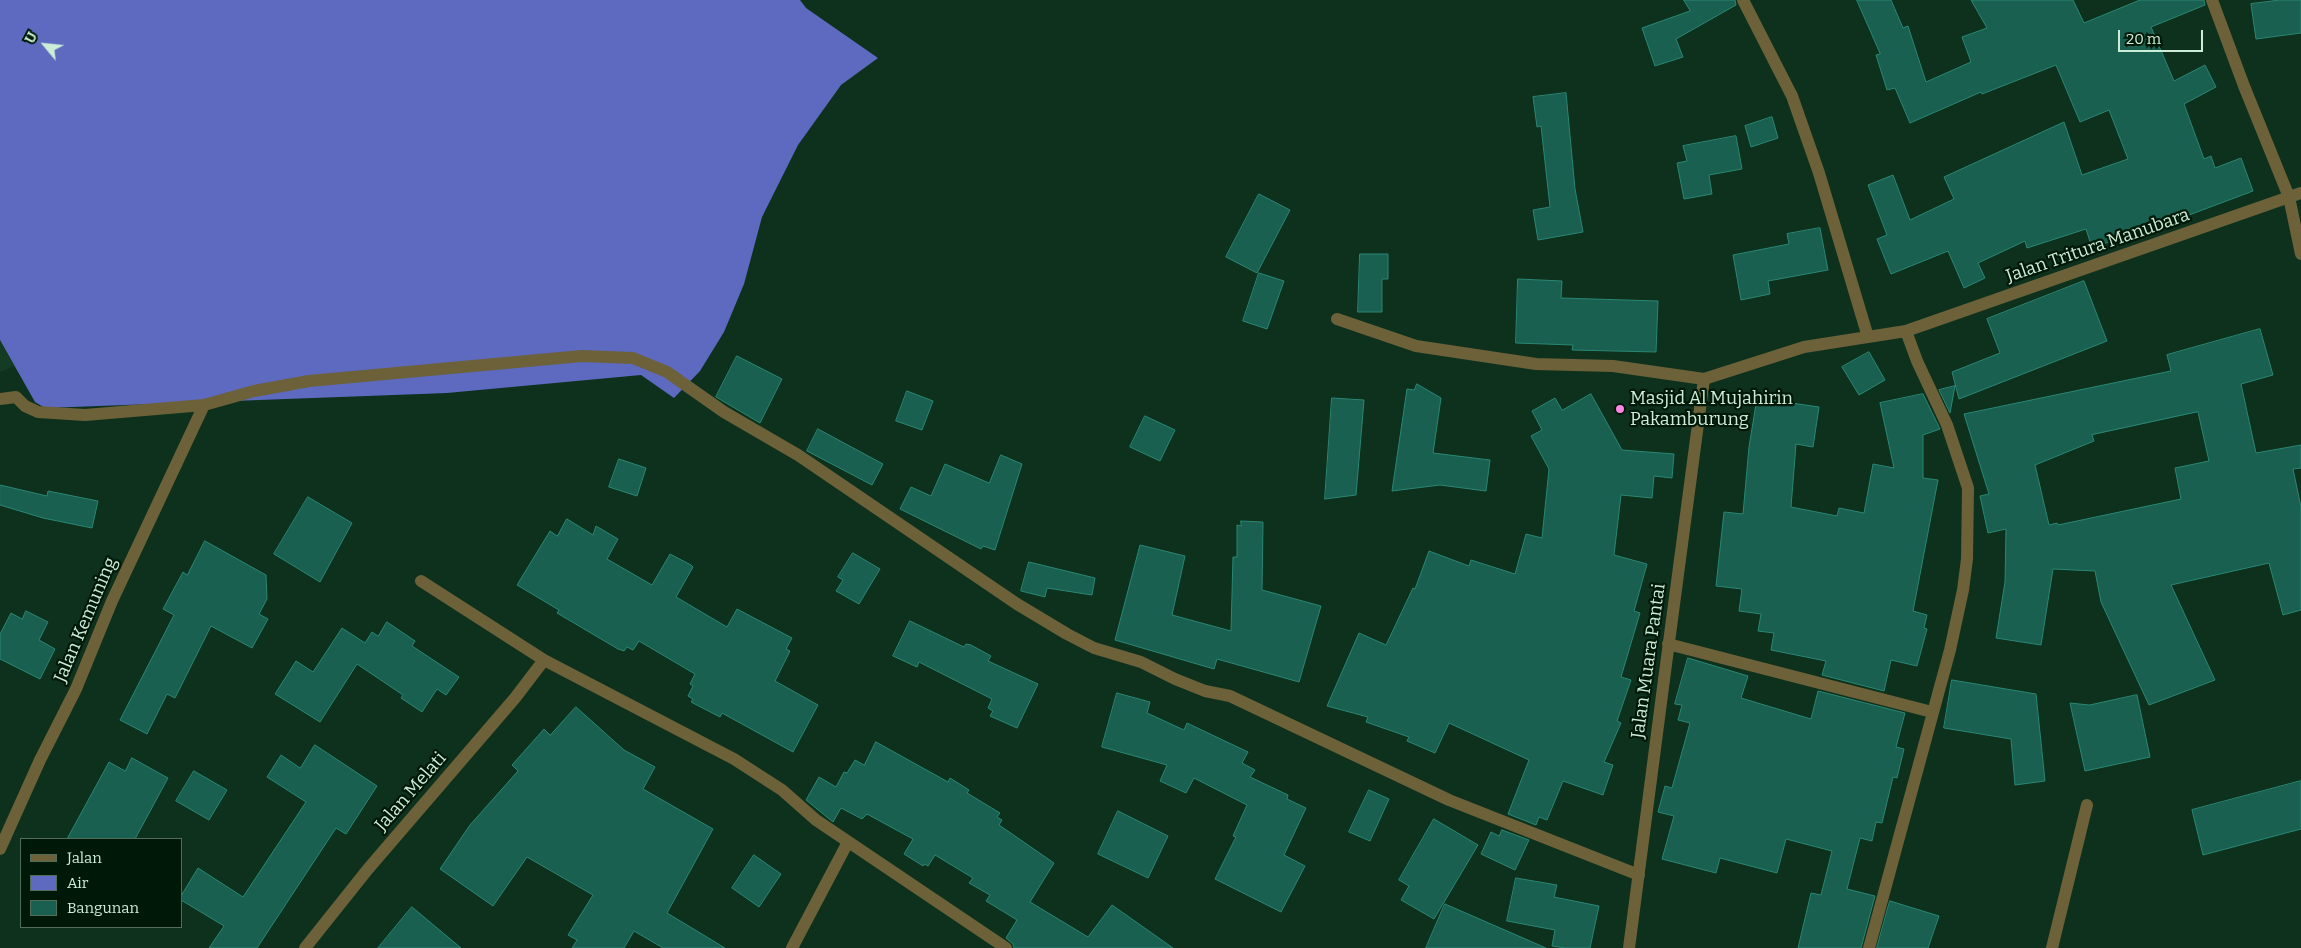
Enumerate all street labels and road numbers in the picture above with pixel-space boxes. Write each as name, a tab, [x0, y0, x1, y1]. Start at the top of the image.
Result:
street label: Jalan Tritura Manubara	[2003, 204, 2193, 288]
street label: Jalan Kemuning	[50, 554, 122, 686]
street label: Jalan Muara Pantai	[1627, 582, 1671, 740]
street label: Jalan Melati	[371, 748, 451, 836]

